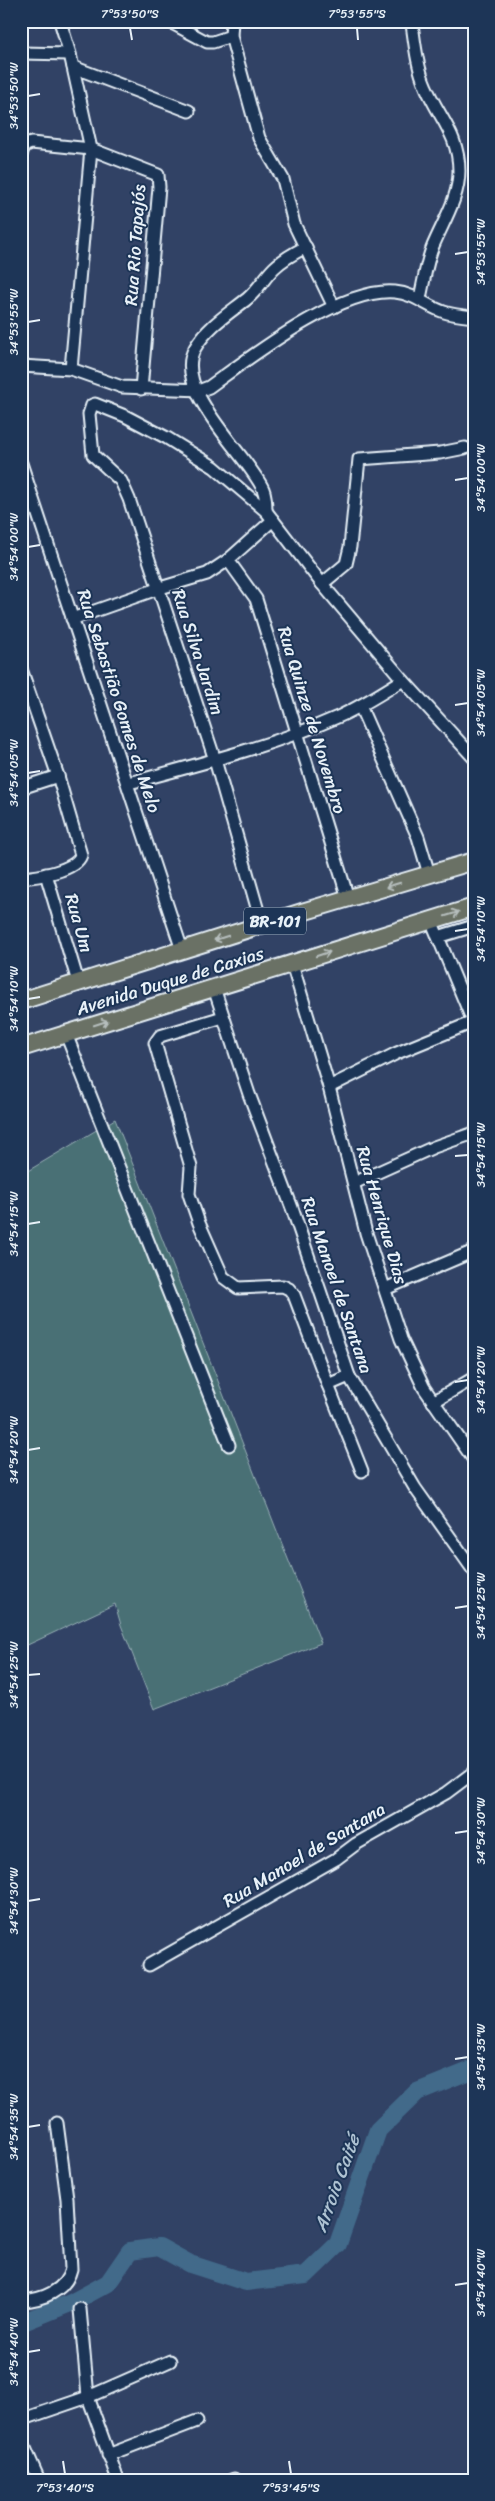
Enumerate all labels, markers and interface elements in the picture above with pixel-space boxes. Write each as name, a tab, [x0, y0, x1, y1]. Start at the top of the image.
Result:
text: 7°53'50"S	[101, 3, 159, 25]
text: 7°53'55"S	[328, 3, 386, 25]
text: 34°53'50"W	[3, 62, 25, 129]
street label: Rua Rio Tapajós	[115, 183, 155, 307]
text: 34°53'55"W	[470, 218, 492, 285]
text: 34°53'55"W	[3, 288, 25, 355]
text: 34°54'00"W	[470, 443, 492, 512]
text: 34°54'00"W	[3, 512, 25, 581]
street label: Rua Sebastião Gomes de Melo	[68, 585, 170, 817]
street label: Rua Silva Jardim	[163, 585, 233, 719]
street label: Rua Quinze de Novembro	[268, 622, 356, 818]
text: 34°54'05"W	[470, 668, 492, 737]
text: 34°54'05"W	[3, 738, 25, 807]
one-way arrow	[386, 880, 402, 890]
street label: Rua Um	[55, 890, 103, 956]
text: 34°54'10"W	[470, 896, 492, 962]
road number: BR-101	[244, 908, 306, 934]
one-way arrow	[444, 908, 460, 918]
one-way arrow	[214, 933, 230, 943]
street label: Avenida Duque de Caxias	[71, 937, 268, 1025]
one-way arrow	[315, 948, 331, 958]
text: 34°54'10"W	[3, 966, 25, 1032]
one-way arrow	[93, 1018, 109, 1028]
text: 34°54'15"W	[470, 1122, 492, 1188]
street label: Rua Henrique Dias	[347, 1142, 417, 1289]
text: 34°54'15"W	[3, 1191, 25, 1257]
street label: Rua Manoel de Santana	[292, 1192, 382, 1378]
text: 34°54'20"W	[470, 1346, 492, 1414]
text: 34°54'20"W	[3, 1416, 25, 1484]
text: 34°54'25"W	[470, 1572, 492, 1640]
text: 34°54'25"W	[3, 1641, 25, 1709]
street label: Rua Manoel de Santana	[216, 1794, 392, 1916]
text: 34°54'30"W	[470, 1797, 492, 1864]
text: 34°54'30"W	[3, 1867, 25, 1934]
text: 34°54'35"W	[470, 2023, 492, 2090]
text: 34°54'35"W	[3, 2093, 25, 2160]
water label: Arroio Caité	[303, 2127, 371, 2238]
text: 34°54'40"W	[470, 2248, 492, 2317]
text: 34°54'40"W	[3, 2317, 25, 2386]
text: 7°53'40"S	[36, 2477, 94, 2499]
text: 7°53'45"S	[262, 2477, 320, 2499]

